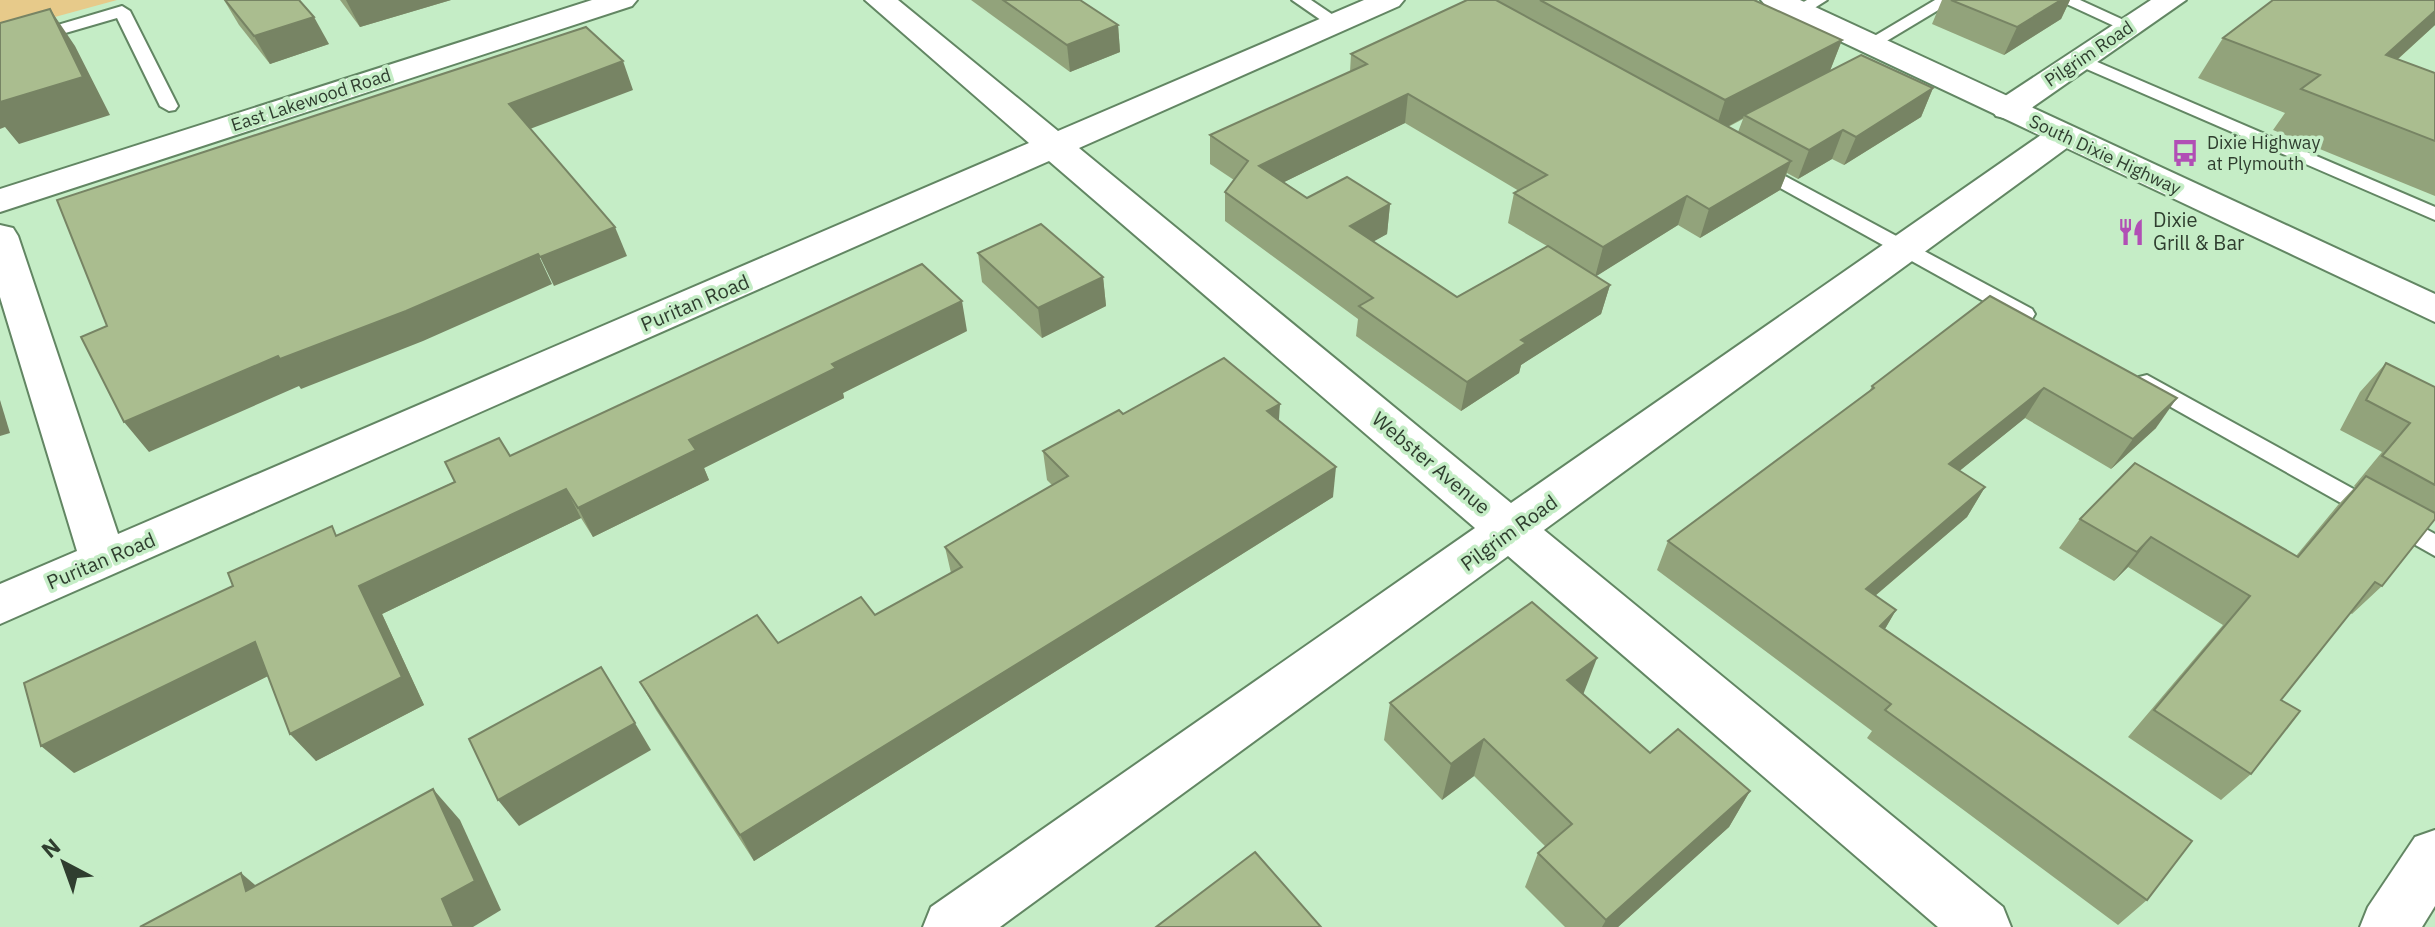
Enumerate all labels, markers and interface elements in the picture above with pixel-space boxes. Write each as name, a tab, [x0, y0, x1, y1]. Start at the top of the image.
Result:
street label: Pilgrim Road	[2040, 15, 2138, 92]
street label: East Lakewood Road	[228, 63, 394, 136]
street label: South Dixie Highway	[2026, 109, 2185, 200]
place label: Dixie Highway at Plymouth	[2207, 131, 2320, 175]
bus stop icon: Dixie Highway at Plymouth	[2170, 138, 2200, 168]
place label: Dixie Grill & Bar	[2153, 206, 2244, 256]
restaurant icon: Dixie Grill & Bar	[2116, 217, 2146, 247]
street label: Puritan Road	[636, 268, 753, 338]
street label: Webster Avenue	[1367, 405, 1496, 520]
street label: Pilgrim Road	[1455, 488, 1563, 577]
street label: Puritan Road	[42, 526, 159, 596]
north arrow	[24, 823, 104, 903]
text: N	[35, 831, 66, 864]

